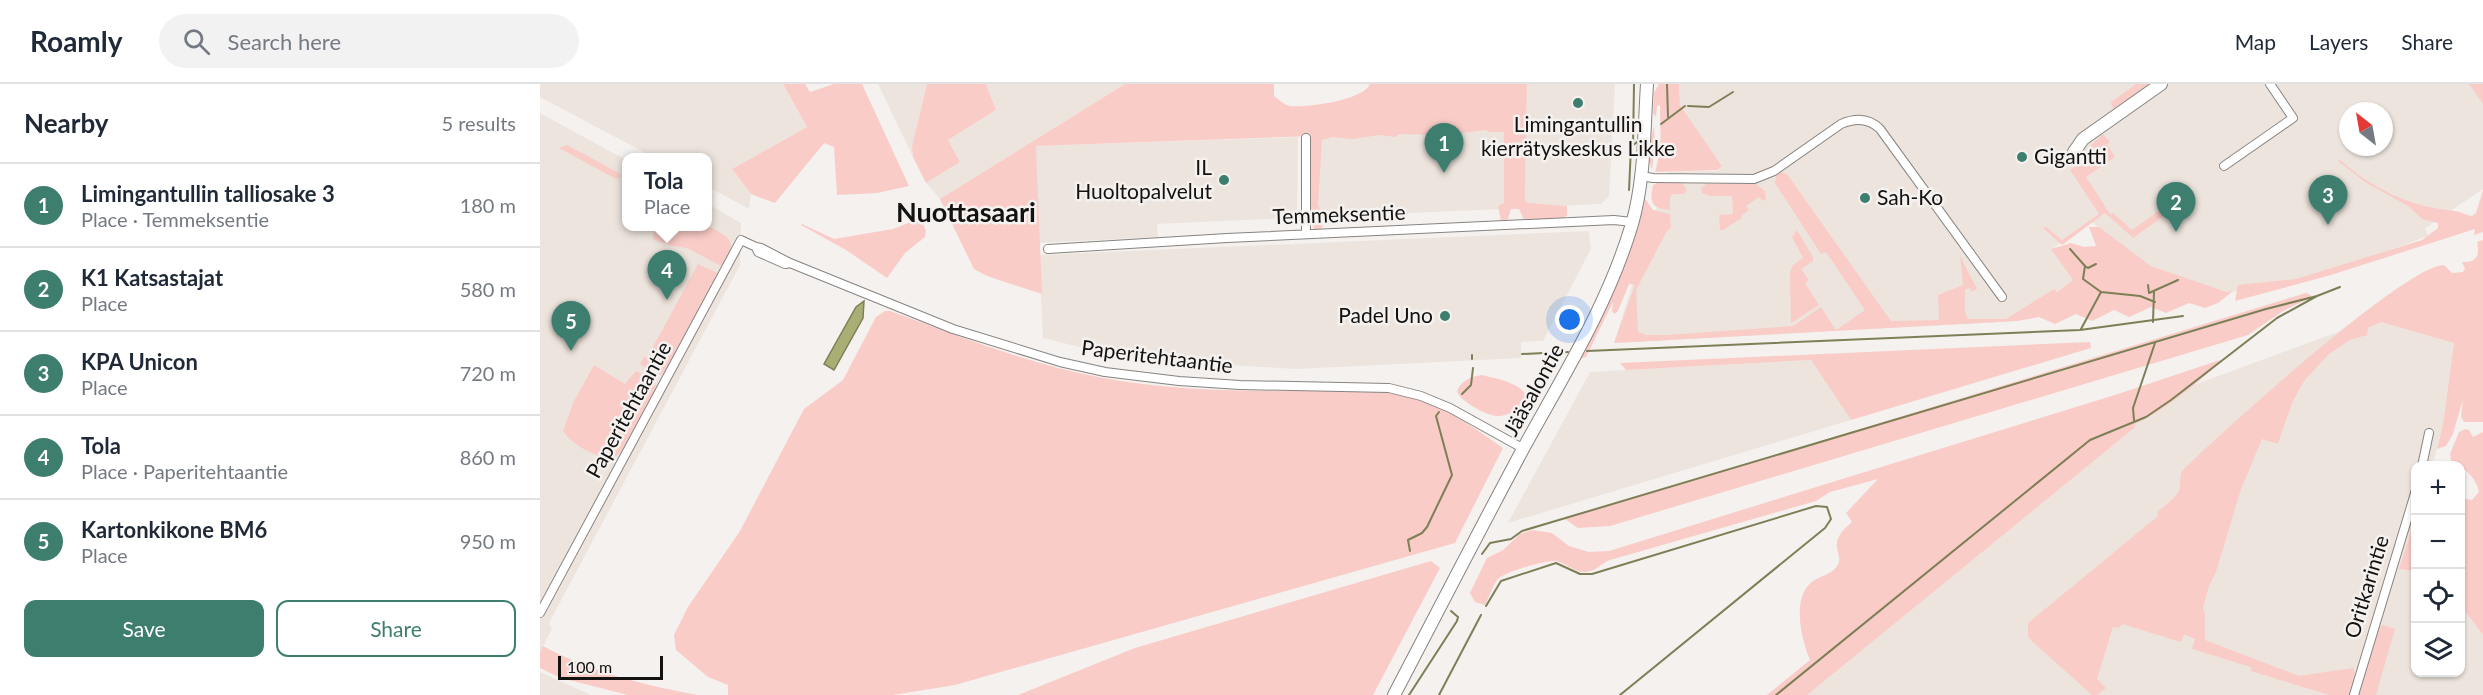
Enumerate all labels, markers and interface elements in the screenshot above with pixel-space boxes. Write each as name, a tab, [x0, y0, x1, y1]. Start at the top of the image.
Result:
search box	[159, 14, 579, 68]
text: Roamly	[30, 24, 123, 58]
icon: search	[180, 25, 213, 58]
text: Search here	[228, 28, 341, 55]
text: Map	[2235, 29, 2276, 54]
text: Layers	[2309, 29, 2368, 54]
text: Share	[2401, 29, 2453, 54]
marker: Limingantullin kierrätyskeskus Likke	[1571, 96, 1585, 110]
north arrow	[2339, 102, 2393, 156]
text: Nearby	[24, 107, 109, 139]
text: 5 results	[441, 111, 516, 135]
place label: Limingantullin kierrätyskeskus Likke	[1481, 111, 1675, 160]
pin: 1	[1424, 124, 1464, 173]
place label: Gigantti	[2034, 143, 2107, 168]
marker: Gigantti	[2015, 150, 2029, 164]
popup	[622, 153, 712, 231]
place label: IL Huoltopalvelut	[1075, 154, 1212, 203]
text: Tola	[644, 167, 684, 194]
marker: IL Huoltopalvelut	[1217, 173, 1231, 187]
pin: 3	[2308, 176, 2348, 225]
text: Limingantullin talliosake 3	[81, 180, 335, 207]
pin: 2	[2156, 182, 2196, 232]
place label: Sah-Ko	[1877, 184, 1943, 209]
marker: Sah-Ko	[1858, 191, 1872, 205]
text: 1	[38, 193, 49, 217]
text: 180 m	[460, 193, 516, 217]
text: Place	[644, 194, 690, 218]
district label: Nuottasaari	[896, 195, 1036, 228]
street label: Temmeksentie	[1272, 199, 1406, 228]
text: Place · Temmeksentie	[81, 207, 269, 231]
pin: 4	[648, 250, 686, 300]
text: K1 Katsastajat	[81, 264, 223, 291]
text: 2	[38, 277, 49, 301]
text: 580 m	[460, 277, 516, 301]
text: Place	[81, 291, 128, 315]
pin: 5	[552, 302, 591, 351]
place label: Padel Uno	[1338, 302, 1433, 327]
your location	[1555, 305, 1584, 334]
marker: Padel Uno	[1438, 309, 1452, 323]
street label: Paperitehtaantie	[1080, 334, 1234, 377]
street label: Paperitehtaantie	[580, 337, 676, 482]
street label: Jääsalontie	[1497, 339, 1568, 440]
text: KPA Unicon	[81, 348, 198, 375]
text: 3	[38, 361, 49, 385]
text: 720 m	[460, 361, 516, 385]
text: Place	[81, 375, 128, 399]
text: Tola	[81, 432, 121, 459]
text: 4	[38, 445, 49, 469]
text: 860 m	[460, 445, 516, 469]
text: Place · Paperitehtaantie	[81, 459, 288, 483]
map controls	[2411, 461, 2465, 677]
button: +	[2411, 461, 2465, 515]
button: −	[2411, 515, 2465, 569]
text: Kartonkikone BM6	[81, 516, 267, 543]
text: 5	[38, 529, 49, 553]
text: 950 m	[460, 529, 516, 553]
street label: Oritkarintie	[2338, 532, 2393, 641]
text: Place	[81, 543, 128, 567]
button: locate	[2411, 569, 2465, 623]
button: Save	[24, 600, 264, 657]
button: Share	[276, 600, 516, 657]
button: layers	[2411, 623, 2465, 677]
scale bar	[558, 653, 663, 680]
text: 100 m	[567, 657, 612, 676]

